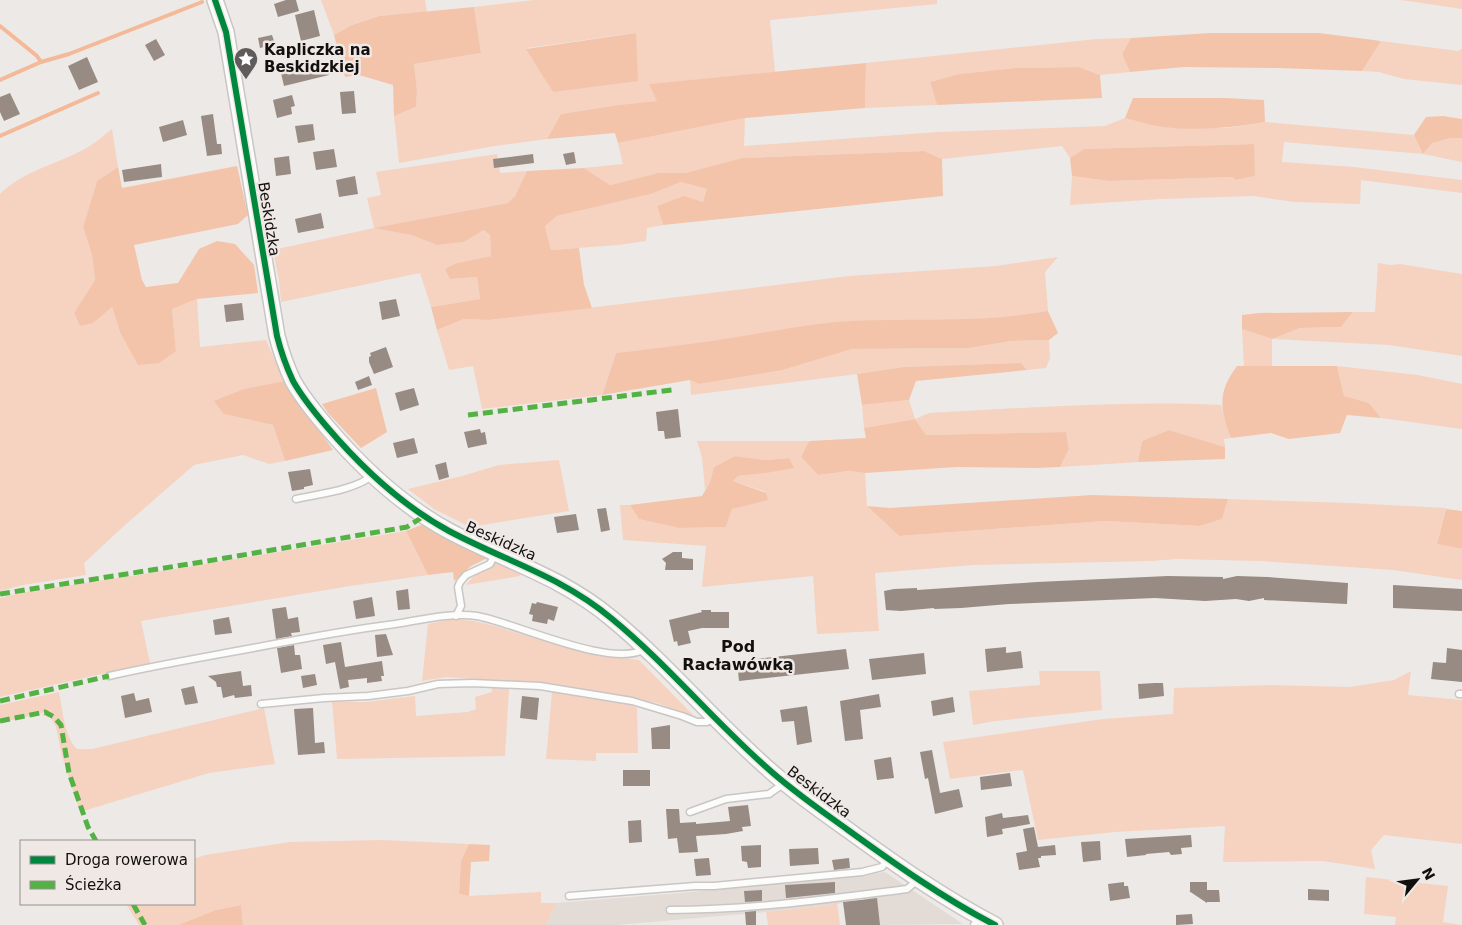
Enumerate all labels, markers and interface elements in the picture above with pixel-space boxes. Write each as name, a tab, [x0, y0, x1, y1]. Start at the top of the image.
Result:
place label: Kapliczka na Beskidzkiej	[264, 41, 371, 76]
place icon: Kapliczka na Beskidzkiej	[233, 46, 259, 80]
street label: Beskidzka	[254, 180, 284, 258]
street label: Beskidzka	[463, 517, 539, 565]
district label: Pod Racławówką	[682, 637, 794, 674]
street label: Beskidzka	[784, 762, 854, 822]
legend	[20, 840, 195, 905]
text: Droga rowerowa	[65, 851, 188, 869]
north arrow	[1392, 855, 1442, 905]
text: N	[1419, 865, 1438, 883]
text: Ścieżka	[65, 875, 122, 894]

